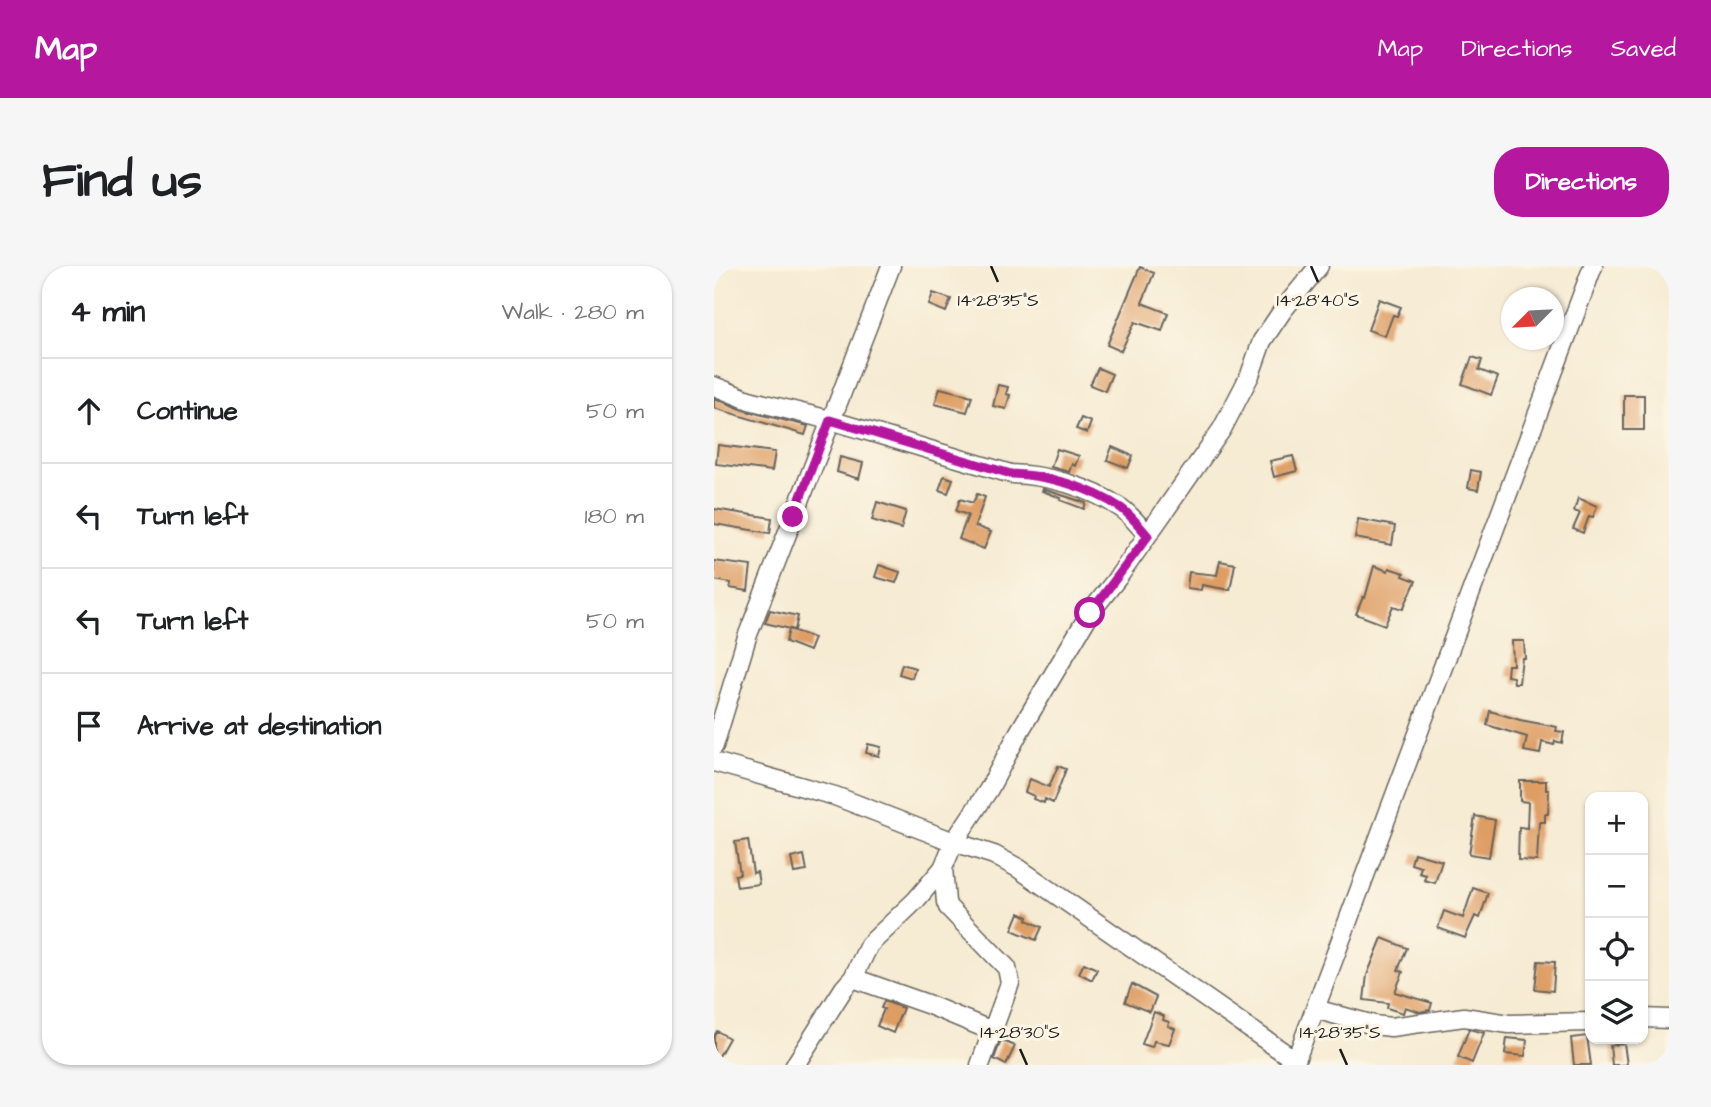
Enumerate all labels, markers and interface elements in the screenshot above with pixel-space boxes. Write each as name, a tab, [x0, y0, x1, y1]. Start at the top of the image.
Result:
text: Map	[35, 26, 97, 72]
text: Map	[1378, 32, 1423, 66]
text: Directions	[1461, 32, 1573, 66]
text: Saved	[1611, 32, 1676, 66]
button: Directions	[1494, 147, 1669, 217]
text: Find us	[42, 148, 202, 216]
north arrow	[1501, 287, 1564, 350]
text: 14°28'35"S	[957, 288, 1039, 313]
text: 14°28'40"S	[1277, 288, 1359, 313]
text: 4 min	[70, 291, 145, 333]
text: Walk · 280 m	[502, 296, 644, 328]
icon: ahead	[70, 392, 108, 430]
text: Continue	[137, 393, 238, 429]
text: 50 m	[586, 395, 644, 427]
icon: left	[70, 497, 108, 535]
text: Turn left	[137, 498, 248, 534]
text: 180 m	[585, 500, 644, 532]
route end	[777, 501, 808, 532]
route start	[1074, 597, 1105, 628]
icon: left	[70, 602, 108, 640]
text: Turn left	[137, 603, 248, 639]
text: 50 m	[586, 605, 644, 637]
icon: arrive	[70, 707, 108, 745]
text: Arrive at destination	[137, 708, 382, 744]
map controls	[1585, 792, 1648, 1044]
button: +	[1585, 792, 1648, 855]
button: −	[1585, 855, 1648, 918]
button: locate	[1585, 918, 1648, 981]
button: layers	[1585, 981, 1648, 1044]
text: 14°28'30"S	[980, 1020, 1060, 1045]
text: 14°28'35"S	[1299, 1020, 1381, 1045]

